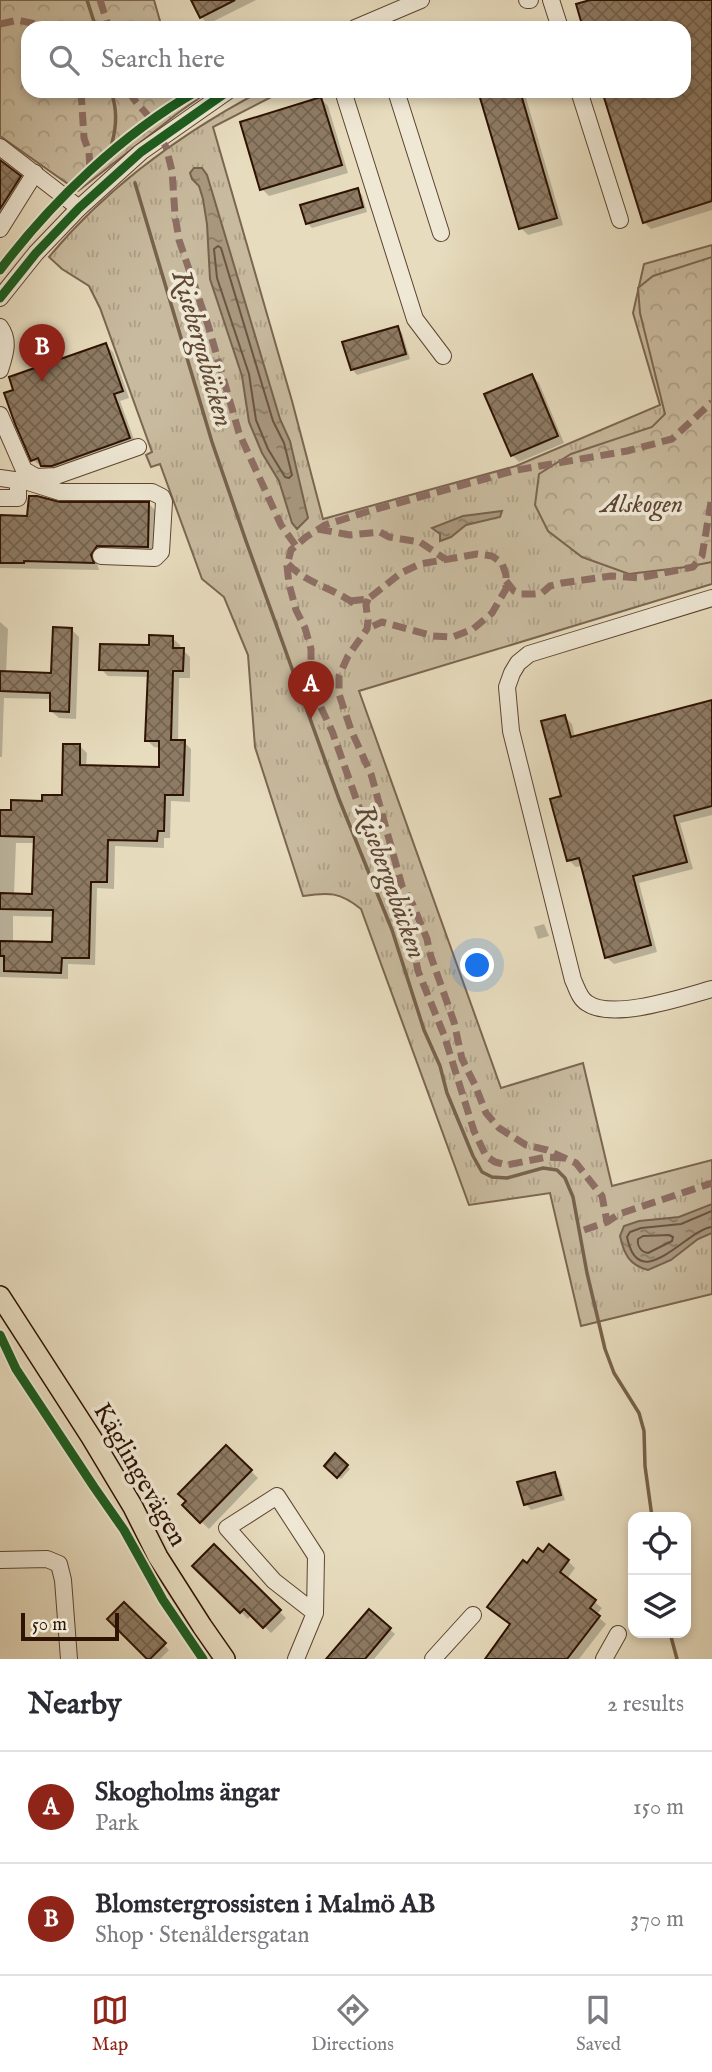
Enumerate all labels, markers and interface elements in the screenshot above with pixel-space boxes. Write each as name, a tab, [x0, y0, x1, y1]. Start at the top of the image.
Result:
search box	[21, 21, 691, 98]
icon: search	[45, 41, 83, 79]
text: Search here	[101, 43, 225, 76]
water label: Risebergabäcken	[162, 266, 241, 431]
pin: B	[19, 324, 65, 382]
park label: Alskogen	[598, 488, 683, 522]
pin: A	[288, 661, 334, 719]
water label: Risebergabäcken	[346, 800, 434, 964]
your location	[460, 948, 494, 982]
street label: Käglingevägen	[85, 1397, 194, 1553]
map controls	[628, 1512, 691, 1638]
button: locate	[628, 1512, 691, 1575]
button: layers	[628, 1575, 691, 1638]
scale bar	[21, 1610, 119, 1642]
text: 50 m	[32, 1613, 67, 1637]
text: Nearby	[28, 1686, 121, 1724]
text: 2 results	[607, 1690, 684, 1719]
text: Skogholms ängar	[95, 1776, 280, 1809]
text: A	[43, 1793, 59, 1822]
text: 150 m	[633, 1793, 684, 1822]
text: Park	[95, 1809, 139, 1838]
text: Blomstergrossisten i Malmö AB	[95, 1888, 435, 1921]
text: B	[43, 1905, 59, 1934]
text: 370 m	[631, 1905, 684, 1934]
text: Shop · Stenåldersgatan	[95, 1921, 309, 1950]
tab: Map	[91, 1991, 129, 2057]
tab: Directions	[311, 1991, 394, 2057]
tab: Saved	[576, 1991, 621, 2057]

